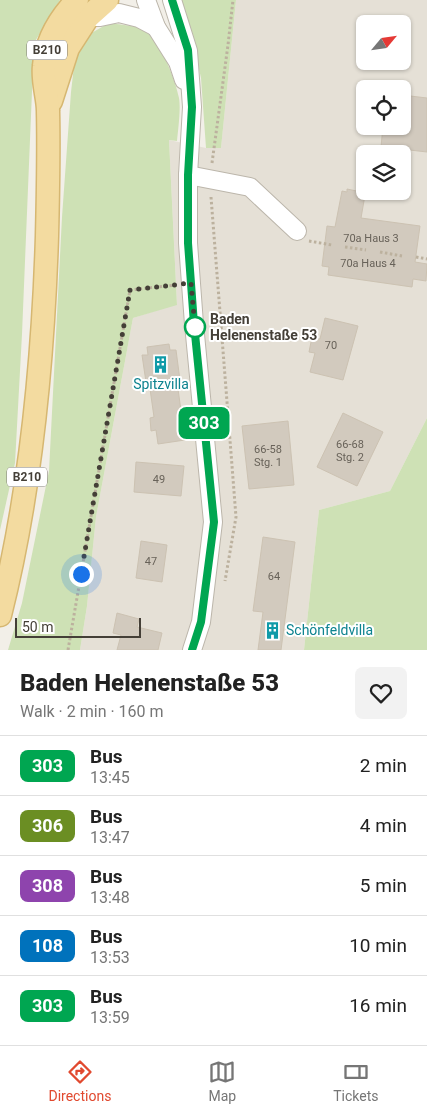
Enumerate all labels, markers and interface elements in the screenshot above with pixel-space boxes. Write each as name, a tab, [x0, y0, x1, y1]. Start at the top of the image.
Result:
north arrow	[356, 15, 411, 70]
map controls	[356, 15, 411, 200]
road number: B210	[27, 40, 67, 60]
button: locate	[356, 80, 411, 135]
button: layers	[356, 145, 411, 200]
house number: 70a Haus 3	[343, 232, 399, 245]
house number: 70a Haus 4	[340, 257, 396, 270]
place label: Baden Helenenstaße 53	[210, 311, 317, 343]
marker: Baden Helenenstaße 53	[184, 316, 206, 338]
house number: 70	[325, 339, 337, 352]
building icon: Spitzvilla	[151, 354, 171, 374]
place label: Spitzvilla	[133, 376, 189, 392]
line badge: 303	[175, 407, 233, 439]
text: 303	[189, 412, 219, 433]
house number: 66-68 Stg. 2	[336, 438, 364, 464]
house number: 66-58 Stg. 1	[254, 443, 282, 469]
road number: B210	[7, 468, 47, 487]
house number: 49	[153, 473, 165, 486]
house number: 47	[145, 555, 157, 568]
your location	[69, 562, 94, 587]
house number: 64	[268, 570, 280, 583]
scale bar	[15, 615, 141, 638]
text: 50 m	[22, 619, 54, 635]
building icon: Schönfeldvilla	[262, 620, 282, 640]
place label: Schönfeldvilla	[286, 622, 373, 638]
button: heart	[355, 667, 407, 719]
text: Baden Helenenstaße 53	[20, 669, 279, 697]
text: Walk · 2 min · 160 m	[20, 702, 164, 721]
text: Bus	[90, 745, 123, 768]
text: 2 min	[360, 754, 407, 777]
text: 303	[32, 755, 63, 776]
text: 13:45	[90, 768, 130, 787]
text: Bus	[90, 805, 123, 828]
text: 4 min	[360, 814, 407, 837]
text: 306	[32, 815, 63, 836]
text: 13:47	[90, 828, 130, 847]
text: Bus	[90, 865, 123, 888]
text: 5 min	[360, 874, 407, 897]
text: 308	[32, 875, 63, 896]
text: 13:48	[90, 888, 130, 907]
text: Bus	[90, 925, 123, 948]
text: 10 min	[349, 934, 407, 957]
text: 108	[32, 935, 63, 956]
text: 13:53	[90, 948, 130, 967]
text: Bus	[90, 985, 123, 1008]
text: 16 min	[349, 994, 407, 1017]
text: 303	[32, 995, 63, 1016]
text: 13:59	[90, 1008, 130, 1027]
tab: Directions	[48, 1058, 111, 1104]
tab: Map	[208, 1058, 236, 1104]
tab: Tickets	[333, 1058, 379, 1104]

